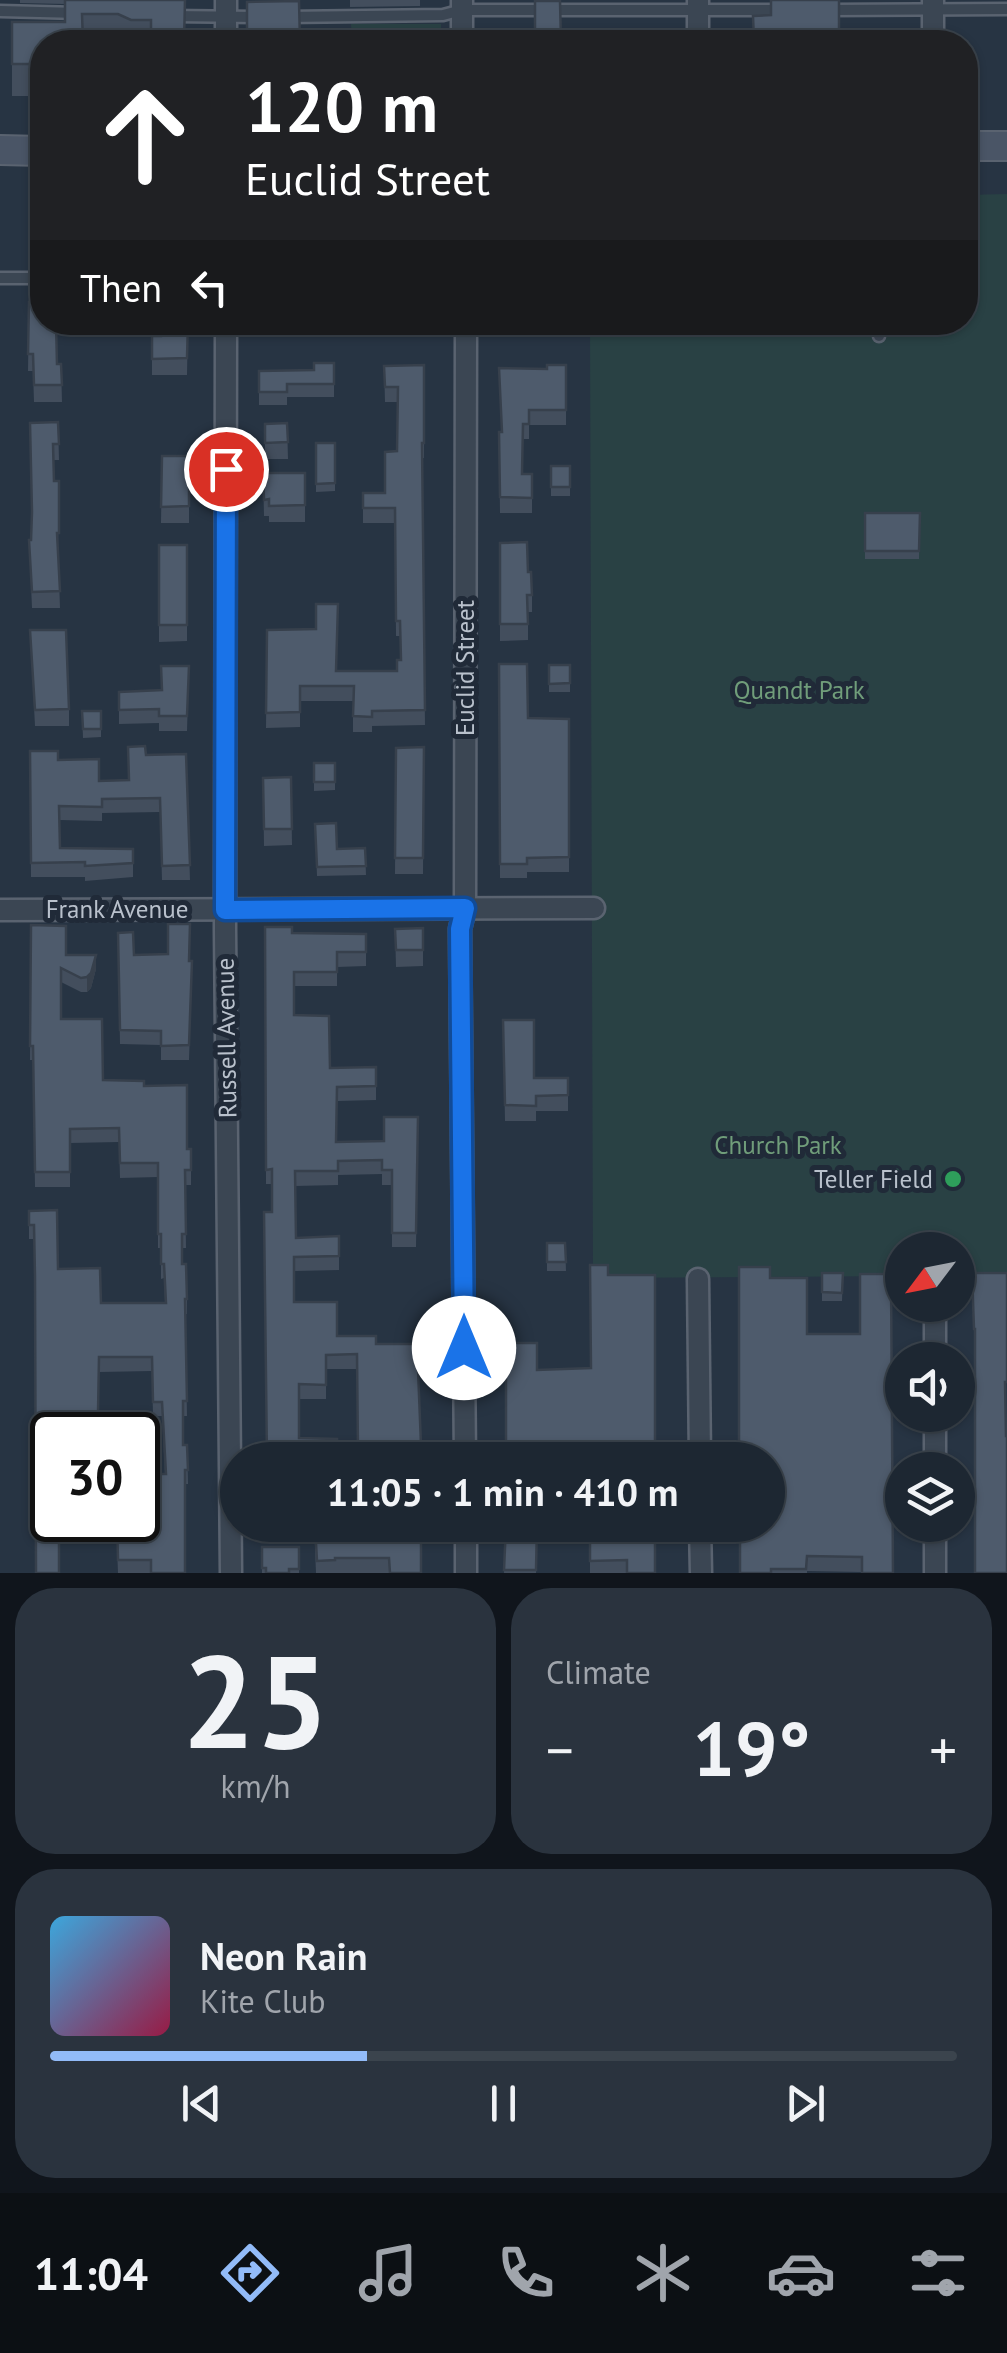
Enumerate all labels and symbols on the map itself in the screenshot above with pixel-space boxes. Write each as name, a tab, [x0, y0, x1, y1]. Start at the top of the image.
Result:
pin	[184, 427, 269, 512]
street label: Euclid Street	[449, 599, 481, 736]
park label: Quandt Park	[733, 674, 865, 706]
street label: Frank Avenue	[46, 893, 188, 925]
street label: Russell Avenue	[209, 958, 243, 1118]
park label: Church Park	[714, 1129, 842, 1161]
place label: Teller Field	[814, 1163, 933, 1195]
marker: Teller Field	[942, 1168, 964, 1190]
north arrow	[885, 1232, 975, 1322]
position arrow	[412, 1296, 516, 1400]
speed limit sign: 30	[30, 1412, 160, 1542]

